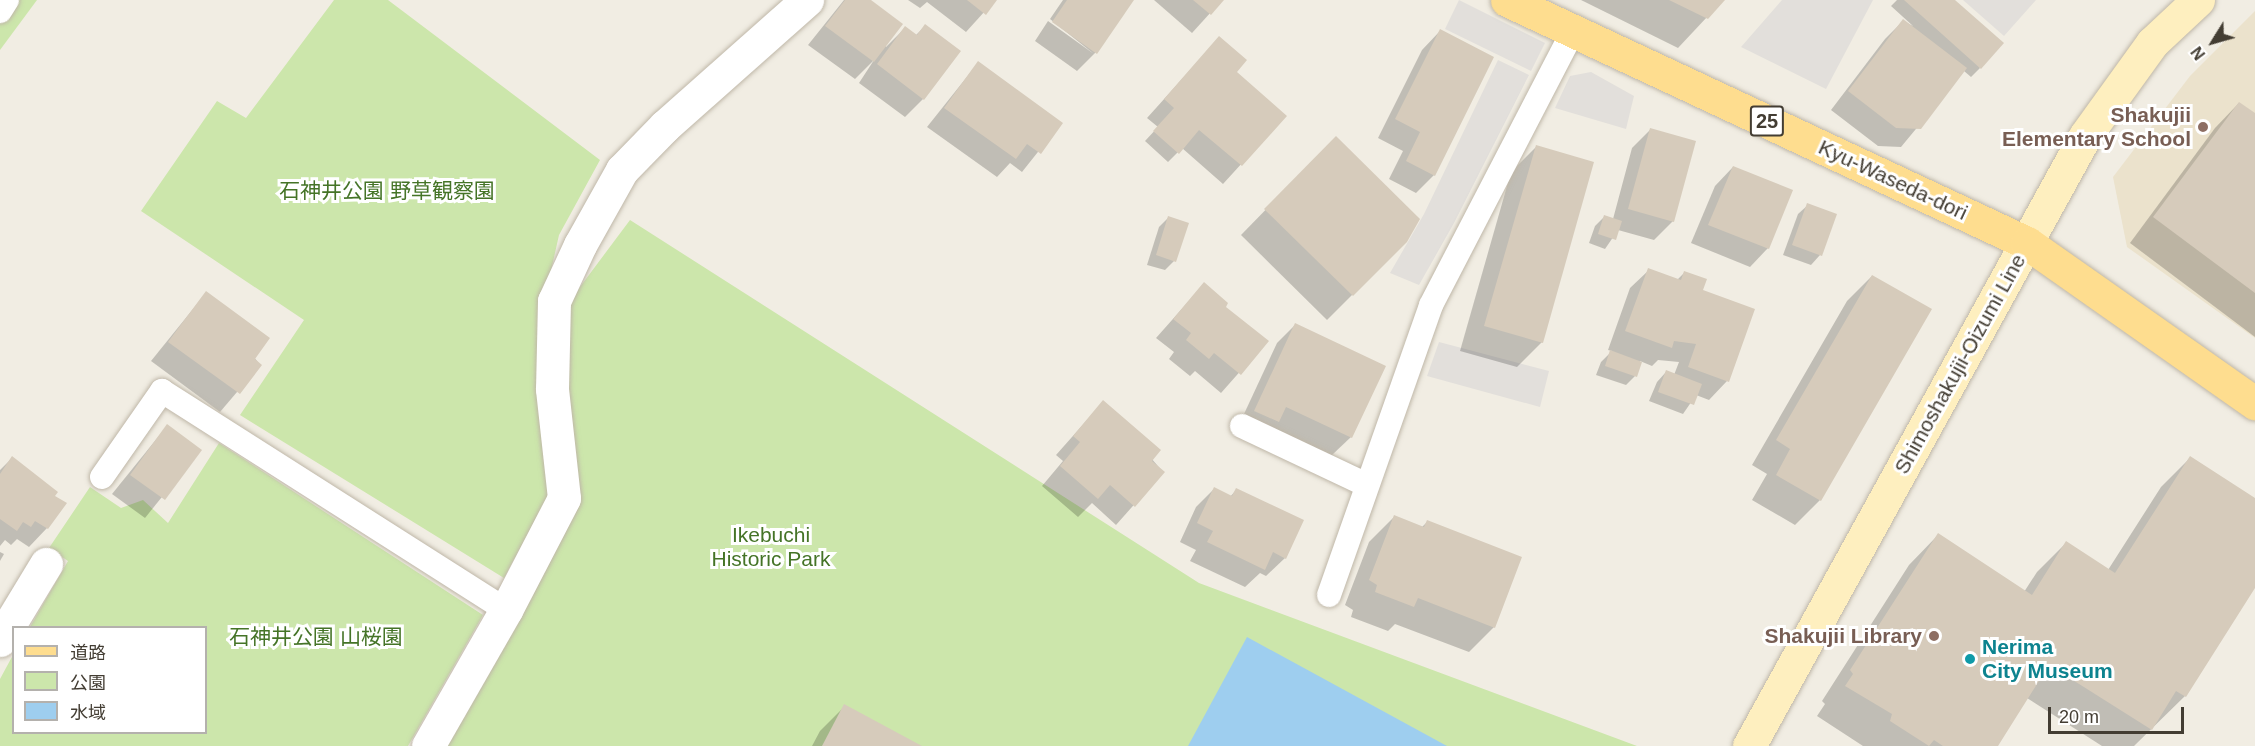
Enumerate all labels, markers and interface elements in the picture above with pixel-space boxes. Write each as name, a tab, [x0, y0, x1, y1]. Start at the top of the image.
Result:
north arrow	[2183, 12, 2243, 72]
text: N	[2188, 43, 2208, 63]
place label: Shakujii Elementary School	[2002, 102, 2191, 152]
road number: 25	[1749, 104, 1785, 138]
marker: Shakujii Elementary School	[2196, 120, 2210, 134]
street label: Kyu-Waseda-dori	[1815, 134, 1971, 226]
park label: 石神井公園 野草観察園	[279, 178, 495, 204]
street label: Shimoshakujii-Oizumi Line	[1889, 250, 2031, 478]
park label: Ikebuchi Historic Park	[711, 522, 831, 572]
place label: Shakujii Library	[1764, 623, 1922, 649]
park label: 石神井公園 山桜園	[229, 624, 403, 650]
legend	[12, 626, 207, 734]
marker: Shakujii Library	[1927, 629, 1941, 643]
place label: Nerima City Museum	[1982, 634, 2113, 684]
text: 道路	[70, 643, 106, 663]
marker: Nerima City Museum	[1963, 652, 1977, 666]
text: 公園	[70, 673, 106, 693]
scale bar	[2051, 695, 2188, 733]
text: 水域	[70, 703, 106, 723]
text: 20 m	[2059, 707, 2099, 727]

